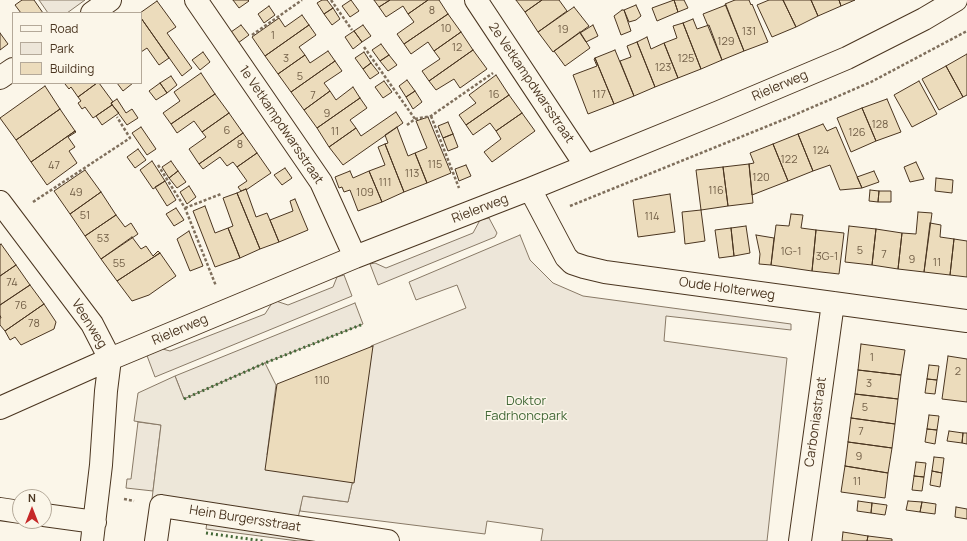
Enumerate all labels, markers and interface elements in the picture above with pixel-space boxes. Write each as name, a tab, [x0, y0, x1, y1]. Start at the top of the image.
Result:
house number: 8	[429, 4, 435, 18]
legend	[12, 12, 142, 84]
text: Road	[50, 20, 78, 37]
street label: 2e Vetkampdwarsstraat	[485, 20, 577, 146]
house number: 10	[441, 22, 451, 36]
house number: 19	[557, 23, 569, 37]
house number: 131	[742, 25, 756, 39]
house number: 1	[271, 29, 275, 43]
house number: 129	[717, 35, 735, 49]
text: Park	[50, 40, 74, 57]
house number: 12	[452, 41, 462, 55]
house number: 3	[283, 52, 289, 66]
house number: 125	[678, 52, 694, 66]
text: Building	[50, 60, 94, 77]
house number: 123	[655, 61, 671, 75]
street label: 1e Vetkampdwarsstraat	[236, 63, 326, 187]
street label: Rielerweg	[750, 67, 810, 105]
house number: 5	[297, 70, 303, 84]
house number: 16	[488, 88, 500, 102]
house number: 117	[592, 88, 606, 102]
house number: 7	[310, 89, 316, 103]
house number: 9	[324, 107, 330, 121]
house number: 128	[872, 118, 888, 132]
house number: 6	[224, 124, 230, 138]
house number: 11	[331, 125, 339, 139]
house number: 126	[848, 126, 866, 140]
house number: 8	[237, 138, 243, 152]
house number: 124	[813, 144, 829, 158]
house number: 122	[781, 153, 797, 167]
house number: 115	[428, 158, 442, 172]
house number: 47	[48, 159, 60, 173]
house number: 113	[405, 167, 419, 181]
house number: 120	[752, 171, 770, 185]
house number: 111	[379, 176, 391, 190]
house number: 116	[708, 184, 724, 198]
house number: 49	[69, 186, 83, 200]
house number: 109	[356, 186, 374, 200]
street label: Rielerweg	[450, 191, 510, 227]
house number: 51	[80, 209, 90, 223]
house number: 114	[644, 210, 660, 224]
house number: 53	[97, 232, 109, 246]
house number: 5	[857, 244, 863, 258]
house number: 1G-1	[781, 245, 801, 259]
house number: 7	[881, 248, 887, 262]
house number: 3G-1	[816, 250, 838, 264]
house number: 9	[909, 253, 915, 267]
house number: 11	[933, 256, 941, 270]
house number: 55	[113, 257, 125, 271]
street label: Oude Holterweg	[678, 275, 776, 303]
house number: 74	[6, 276, 18, 290]
street label: Veenweg	[68, 297, 110, 351]
house number: 76	[15, 299, 27, 313]
street label: Rielerweg	[150, 311, 210, 349]
house number: 78	[28, 317, 40, 331]
house number: 1	[870, 351, 874, 365]
house number: 2	[955, 365, 961, 379]
house number: 110	[314, 374, 330, 388]
street label: Carboniastraat	[802, 376, 830, 468]
house number: 3	[866, 377, 872, 391]
park label: Doktor Fadrhoncpark	[485, 393, 567, 424]
house number: 5	[862, 401, 868, 415]
house number: 7	[858, 425, 864, 439]
house number: 9	[856, 450, 862, 464]
house number: 11	[853, 475, 861, 489]
north arrow	[12, 489, 52, 529]
text: N	[28, 490, 36, 505]
street label: Hein Burgersstraat	[188, 502, 302, 536]

